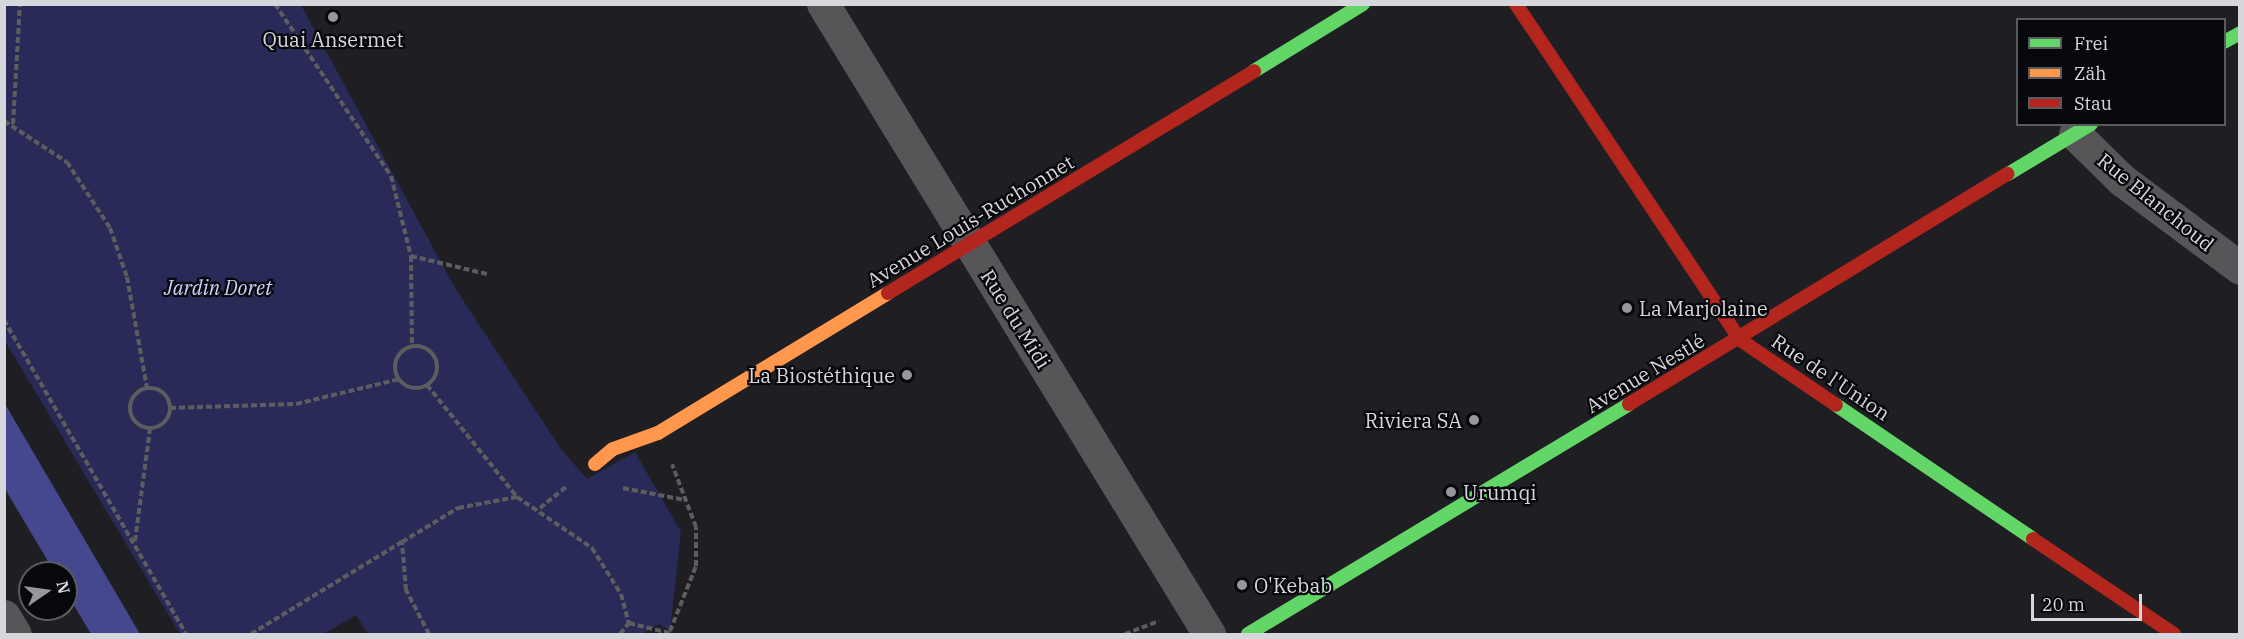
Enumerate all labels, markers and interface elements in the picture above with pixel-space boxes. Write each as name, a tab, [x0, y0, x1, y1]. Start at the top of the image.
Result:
marker: Quai Ansermet	[326, 10, 340, 24]
legend	[2016, 18, 2226, 126]
place label: Quai Ansermet	[262, 27, 404, 51]
text: Frei	[2074, 32, 2108, 55]
text: Zäh	[2074, 62, 2107, 85]
text: Stau	[2074, 92, 2112, 115]
street label: Rue Blanchoud	[2093, 148, 2219, 256]
street label: Avenue Louis-Ruchonnet	[862, 150, 1078, 292]
street label: Rue du Midi	[976, 265, 1056, 373]
park label: Jardin Doret	[164, 275, 272, 299]
place label: La Marjolaine	[1639, 296, 1768, 320]
marker: La Marjolaine	[1620, 301, 1634, 315]
street label: Avenue Nestlé	[1581, 328, 1709, 418]
street label: Rue de l'Union	[1767, 329, 1895, 425]
place label: La Biostéthique	[748, 363, 895, 387]
marker: La Biostéthique	[900, 368, 914, 382]
place label: Riviera SA	[1365, 408, 1462, 432]
marker: Riviera SA	[1467, 413, 1481, 427]
place label: Urumqi	[1463, 480, 1537, 504]
marker: Urumqi	[1444, 485, 1458, 499]
north arrow	[18, 561, 78, 621]
place label: O'Kebab	[1254, 573, 1332, 597]
marker: O'Kebab	[1235, 578, 1249, 592]
text: N	[52, 579, 75, 596]
scale bar	[2034, 582, 2145, 620]
text: 20 m	[2042, 593, 2085, 616]

